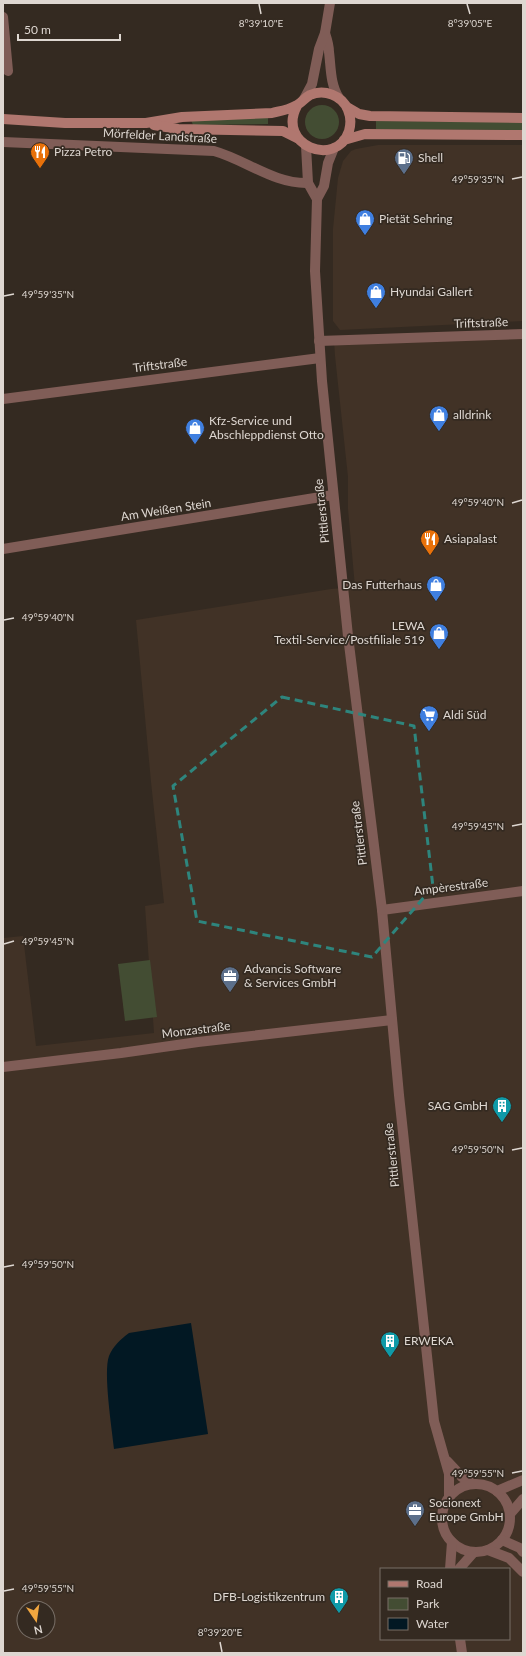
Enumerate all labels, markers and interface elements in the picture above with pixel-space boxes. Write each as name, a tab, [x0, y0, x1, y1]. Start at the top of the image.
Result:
scale bar	[18, 16, 120, 42]
text: 8°39'10"E	[239, 17, 284, 29]
text: 8°39'05"E	[448, 17, 493, 29]
text: 50 m	[24, 22, 51, 37]
street label: Mörfelder Landstraße	[103, 125, 217, 146]
restaurant icon: Pizza Petro	[29, 141, 51, 169]
place label: Pizza Petro	[54, 144, 113, 159]
fuel station icon: Shell	[393, 147, 415, 175]
place label: Shell	[418, 150, 443, 165]
text: 49°59'35"N	[452, 173, 504, 185]
shop icon: Pietät Sehring	[354, 208, 376, 236]
place label: Pietät Sehring	[379, 211, 453, 226]
shop icon: Hyundai Gallert	[365, 281, 387, 309]
place label: Hyundai Gallert	[390, 284, 473, 299]
text: 49°59'35"N	[22, 288, 74, 300]
street label: Triftstraße	[454, 314, 508, 331]
street label: Triftstraße	[132, 354, 188, 375]
shop icon: alldrink	[428, 404, 450, 432]
place label: alldrink	[453, 407, 492, 422]
place label: Kfz-Service und Abschleppdienst Otto	[209, 413, 324, 442]
shop icon: Kfz-Service und Abschleppdienst Otto	[184, 417, 206, 445]
street label: Pittlerstraße	[311, 478, 332, 544]
street label: Am Weißen Stein	[120, 495, 212, 524]
text: 49°59'40"N	[452, 496, 504, 508]
restaurant icon: Asiapalast	[419, 528, 441, 556]
place label: Asiapalast	[444, 531, 498, 546]
shop icon: Das Futterhaus	[425, 574, 447, 602]
place label: Das Futterhaus	[342, 577, 422, 592]
text: 49°59'40"N	[22, 611, 74, 623]
place label: LEWA Textil-Service/Postfiliale 519	[274, 618, 426, 647]
shop icon: LEWA Textil-Service/Postfiliale 519	[428, 622, 450, 650]
supermarket icon: Aldi Süd	[418, 704, 440, 732]
place label: Aldi Süd	[443, 707, 486, 722]
street label: Pittlerstraße	[347, 800, 370, 866]
text: 49°59'45"N	[452, 820, 504, 832]
street label: Ampèrestraße	[413, 875, 489, 898]
text: 49°59'45"N	[22, 935, 74, 947]
place label: Advancis Software & Services GmbH	[244, 961, 341, 990]
office icon: Advancis Software & Services GmbH	[219, 965, 241, 993]
street label: Monzastraße	[161, 1018, 231, 1041]
building icon: SAG GmbH	[491, 1095, 513, 1123]
place label: SAG GmbH	[428, 1098, 488, 1113]
street label: Pittlerstraße	[381, 1122, 402, 1188]
text: 49°59'50"N	[452, 1143, 504, 1155]
text: 49°59'50"N	[22, 1258, 74, 1270]
building icon: ERWEKA	[379, 1330, 401, 1358]
place label: ERWEKA	[404, 1333, 455, 1348]
text: 49°59'55"N	[452, 1467, 504, 1479]
place label: Socionext Europe GmbH	[429, 1495, 504, 1524]
office icon: Socionext Europe GmbH	[404, 1499, 426, 1527]
legend	[380, 1568, 510, 1640]
text: Road	[416, 1576, 443, 1591]
text: 49°59'55"N	[22, 1582, 74, 1594]
building icon: DFB-Logistikzentrum	[328, 1586, 350, 1614]
place label: DFB-Logistikzentrum	[213, 1589, 325, 1604]
text: Park	[416, 1596, 440, 1611]
north arrow	[16, 1600, 56, 1640]
text: Water	[416, 1616, 449, 1631]
text: N	[33, 1623, 44, 1638]
text: 8°39'20"E	[198, 1626, 243, 1638]

